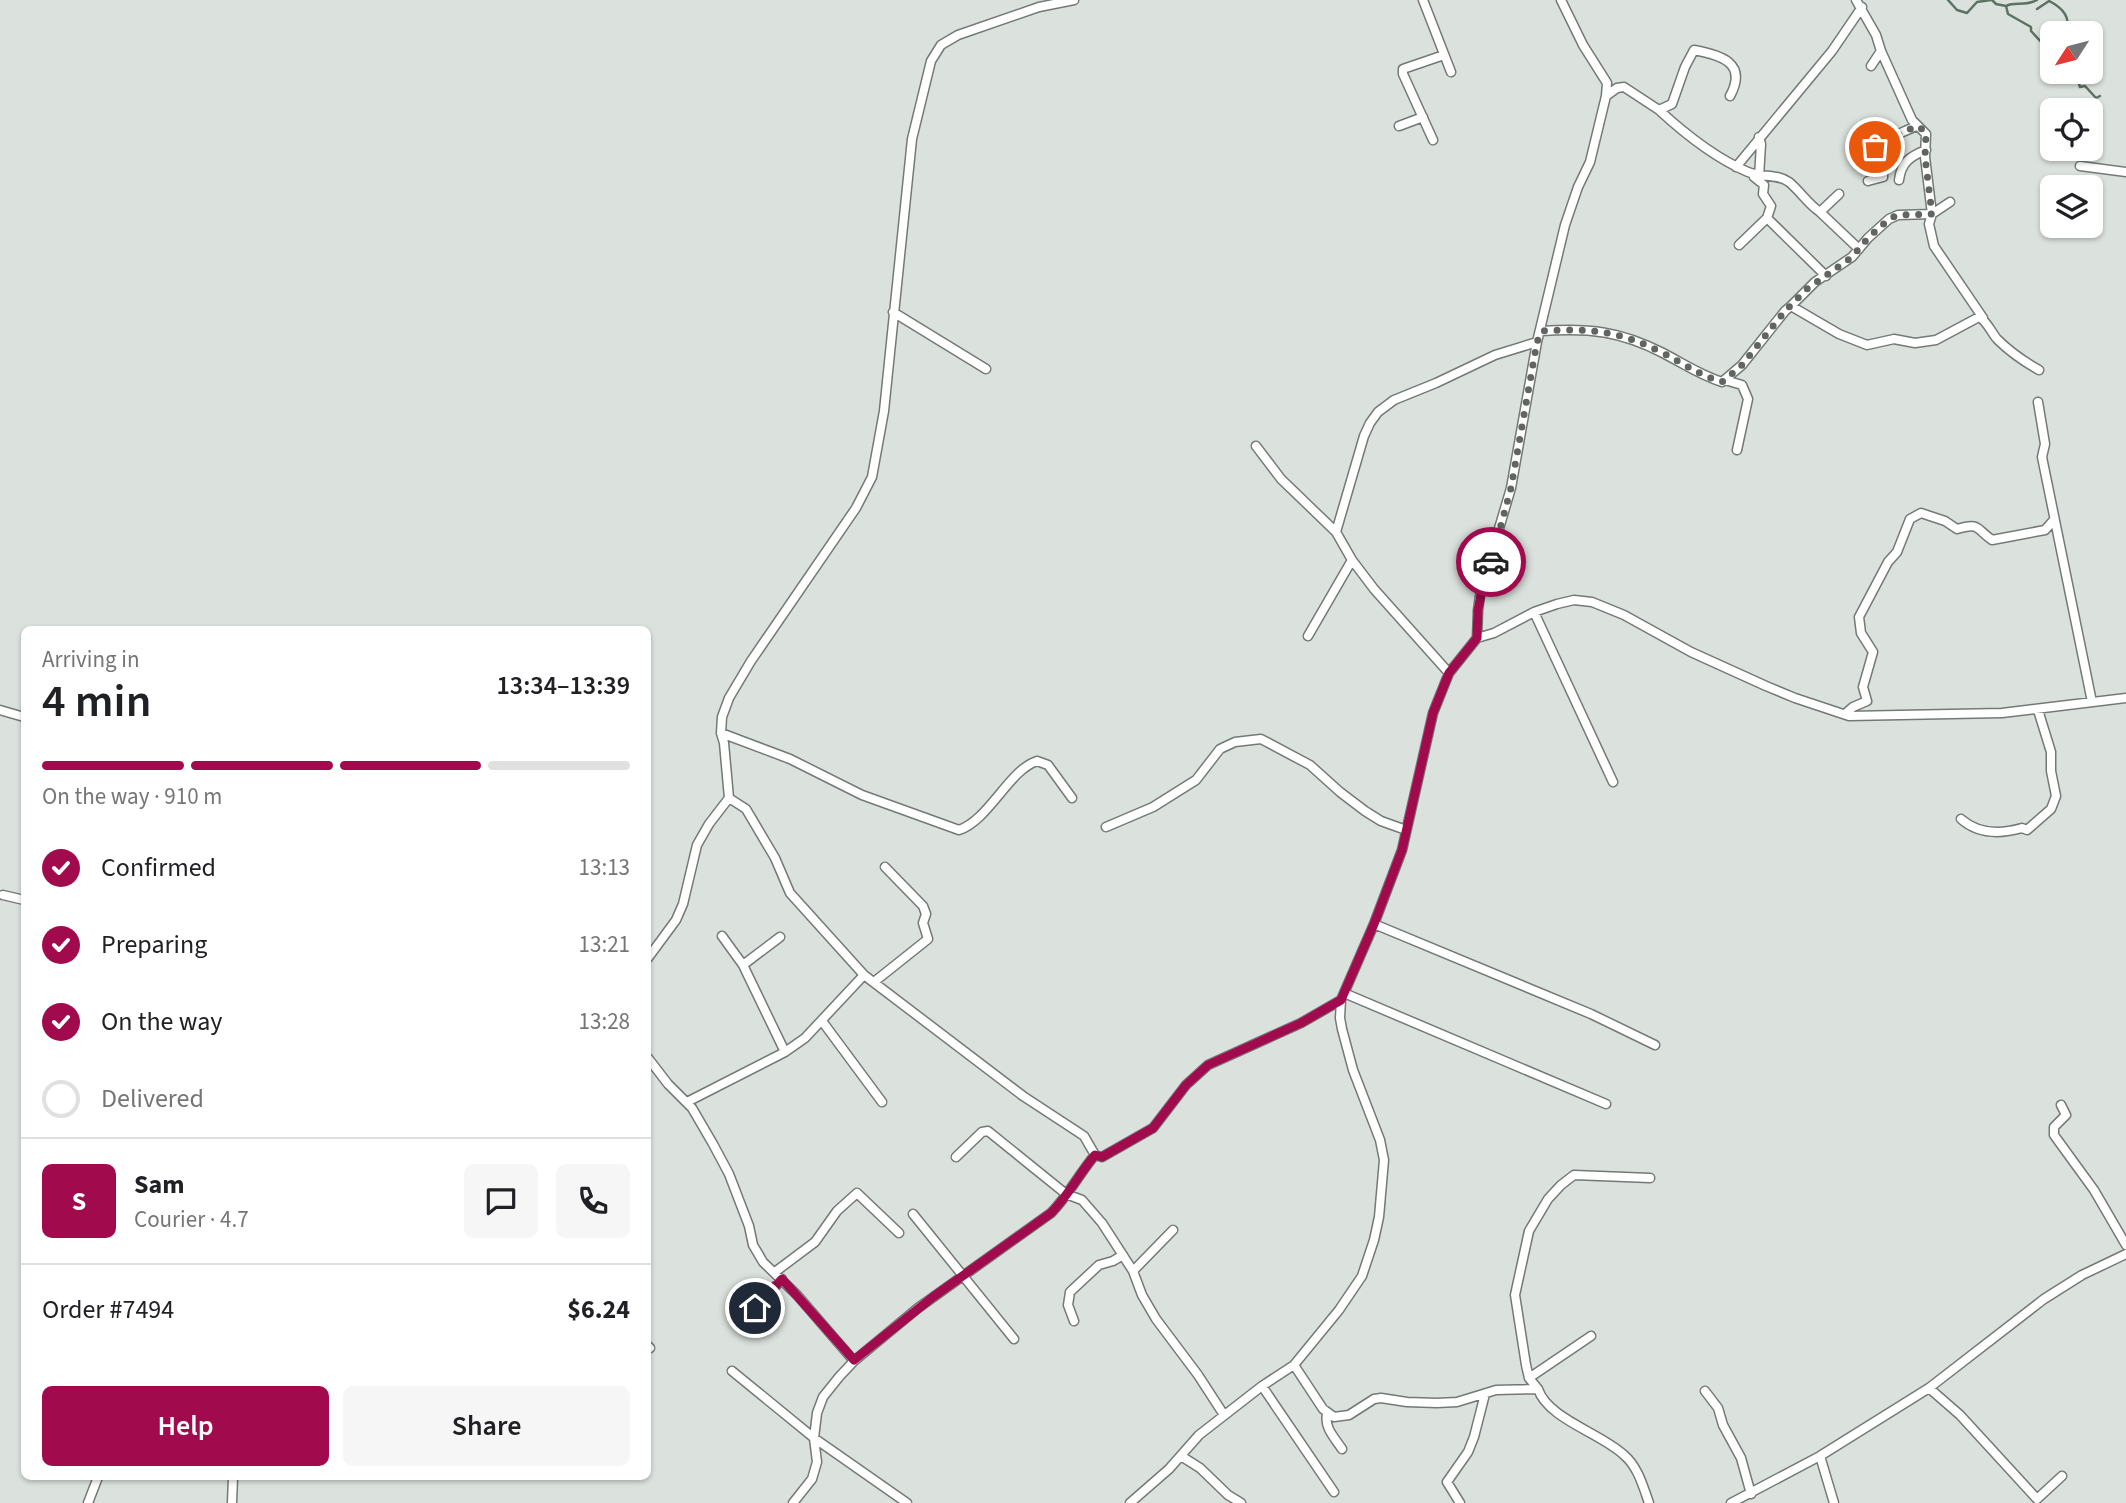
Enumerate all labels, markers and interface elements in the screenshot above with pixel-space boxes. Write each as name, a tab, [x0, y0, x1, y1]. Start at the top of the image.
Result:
north arrow	[2040, 21, 2104, 84]
map controls	[2040, 21, 2103, 238]
button: locate	[2040, 98, 2103, 161]
pin	[1845, 117, 1905, 177]
icon: bag	[1856, 128, 1894, 166]
button: layers	[2040, 175, 2103, 238]
courier	[1456, 527, 1526, 597]
icon: car	[1472, 543, 1510, 581]
text: Arriving in	[42, 643, 140, 676]
text: 13:34–13:39	[497, 667, 630, 704]
text: 4 min	[42, 669, 151, 734]
text: On the way · 910 m	[42, 780, 222, 813]
icon: check	[42, 849, 80, 887]
text: Confirmed	[101, 849, 216, 886]
text: 13:13	[579, 851, 630, 884]
icon: check	[42, 926, 80, 964]
text: Preparing	[101, 926, 207, 963]
text: 13:21	[579, 928, 630, 961]
icon: check	[42, 1003, 80, 1041]
text: On the way	[101, 1003, 222, 1040]
text: 13:28	[579, 1005, 630, 1038]
text: Delivered	[101, 1080, 204, 1117]
button: chat	[464, 1164, 538, 1238]
button: phone	[556, 1164, 630, 1238]
text: Sam	[134, 1166, 184, 1203]
text: S	[72, 1183, 86, 1220]
text: Courier · 4.7	[134, 1203, 249, 1236]
pin	[725, 1278, 785, 1338]
icon: home	[736, 1289, 774, 1327]
text: Order #7494	[42, 1291, 174, 1328]
text: $6.24	[567, 1291, 630, 1328]
button: Help	[42, 1386, 329, 1466]
button: Share	[343, 1386, 630, 1466]

